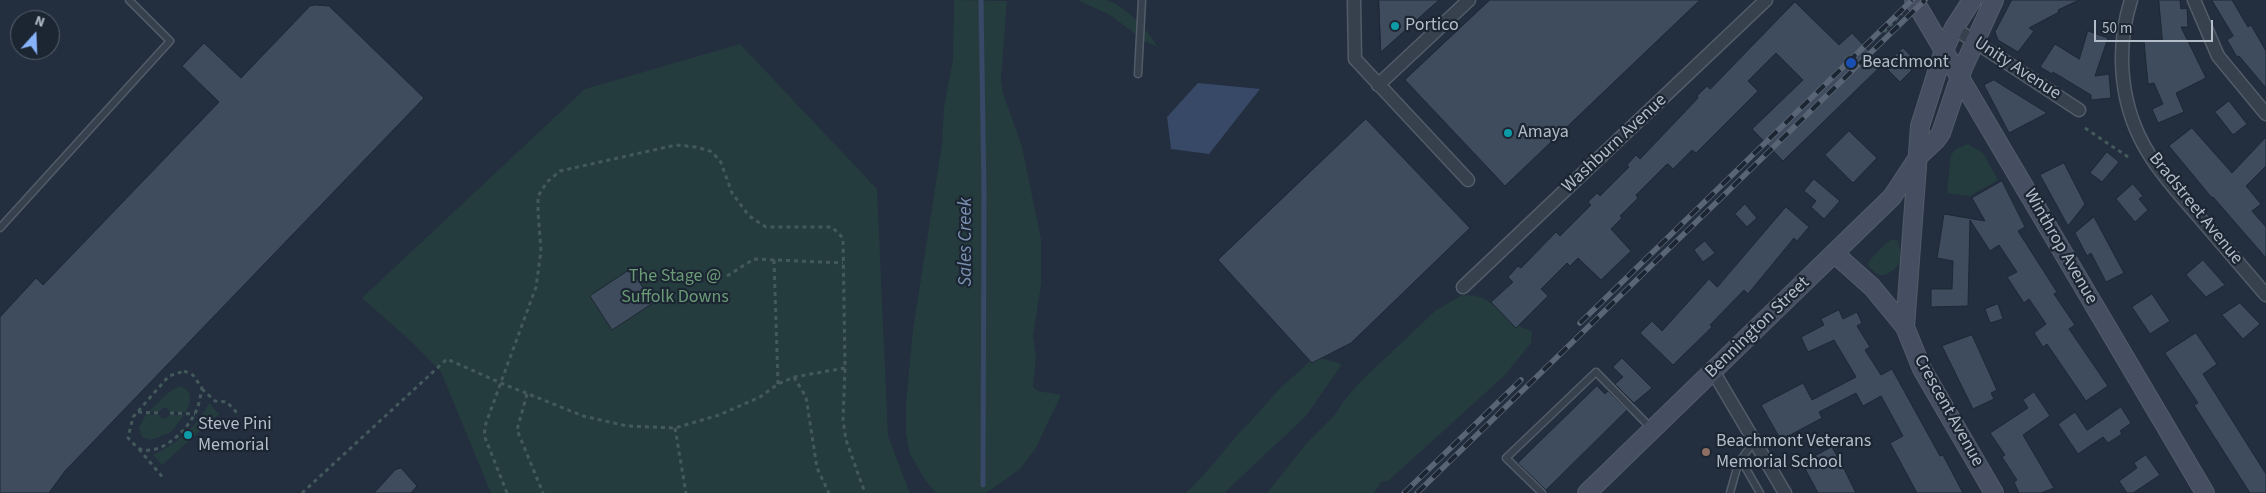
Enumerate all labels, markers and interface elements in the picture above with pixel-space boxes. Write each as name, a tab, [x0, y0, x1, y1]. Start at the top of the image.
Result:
north arrow	[10, 10, 60, 60]
scale bar	[2096, 10, 2215, 42]
text: N	[32, 11, 48, 33]
place label: Portico	[1405, 15, 1459, 37]
text: 50 m	[2102, 18, 2132, 39]
marker: Portico	[1389, 20, 1401, 32]
street label: Unity Avenue	[1969, 33, 2065, 105]
place label: Beachmont	[1862, 52, 1949, 74]
marker: Beachmont	[1844, 56, 1858, 70]
street label: Washburn Avenue	[1558, 90, 1672, 198]
place label: Amaya	[1518, 122, 1569, 144]
marker: Amaya	[1502, 127, 1514, 139]
street label: Bradstreet Avenue	[2143, 149, 2247, 269]
street label: Winthrop Avenue	[2018, 186, 2102, 308]
water label: Sales Creek	[956, 197, 978, 287]
park label: The Stage @ Suffolk Downs	[621, 266, 729, 308]
street label: Bennington Street	[1701, 273, 1815, 383]
street label: Crescent Avenue	[1908, 351, 1988, 471]
place label: Steve Pini Memorial	[198, 414, 272, 456]
marker: Steve Pini Memorial	[182, 429, 194, 441]
place label: Beachmont Veterans Memorial School	[1716, 431, 1871, 474]
marker: Beachmont Veterans Memorial School	[1700, 446, 1712, 458]

